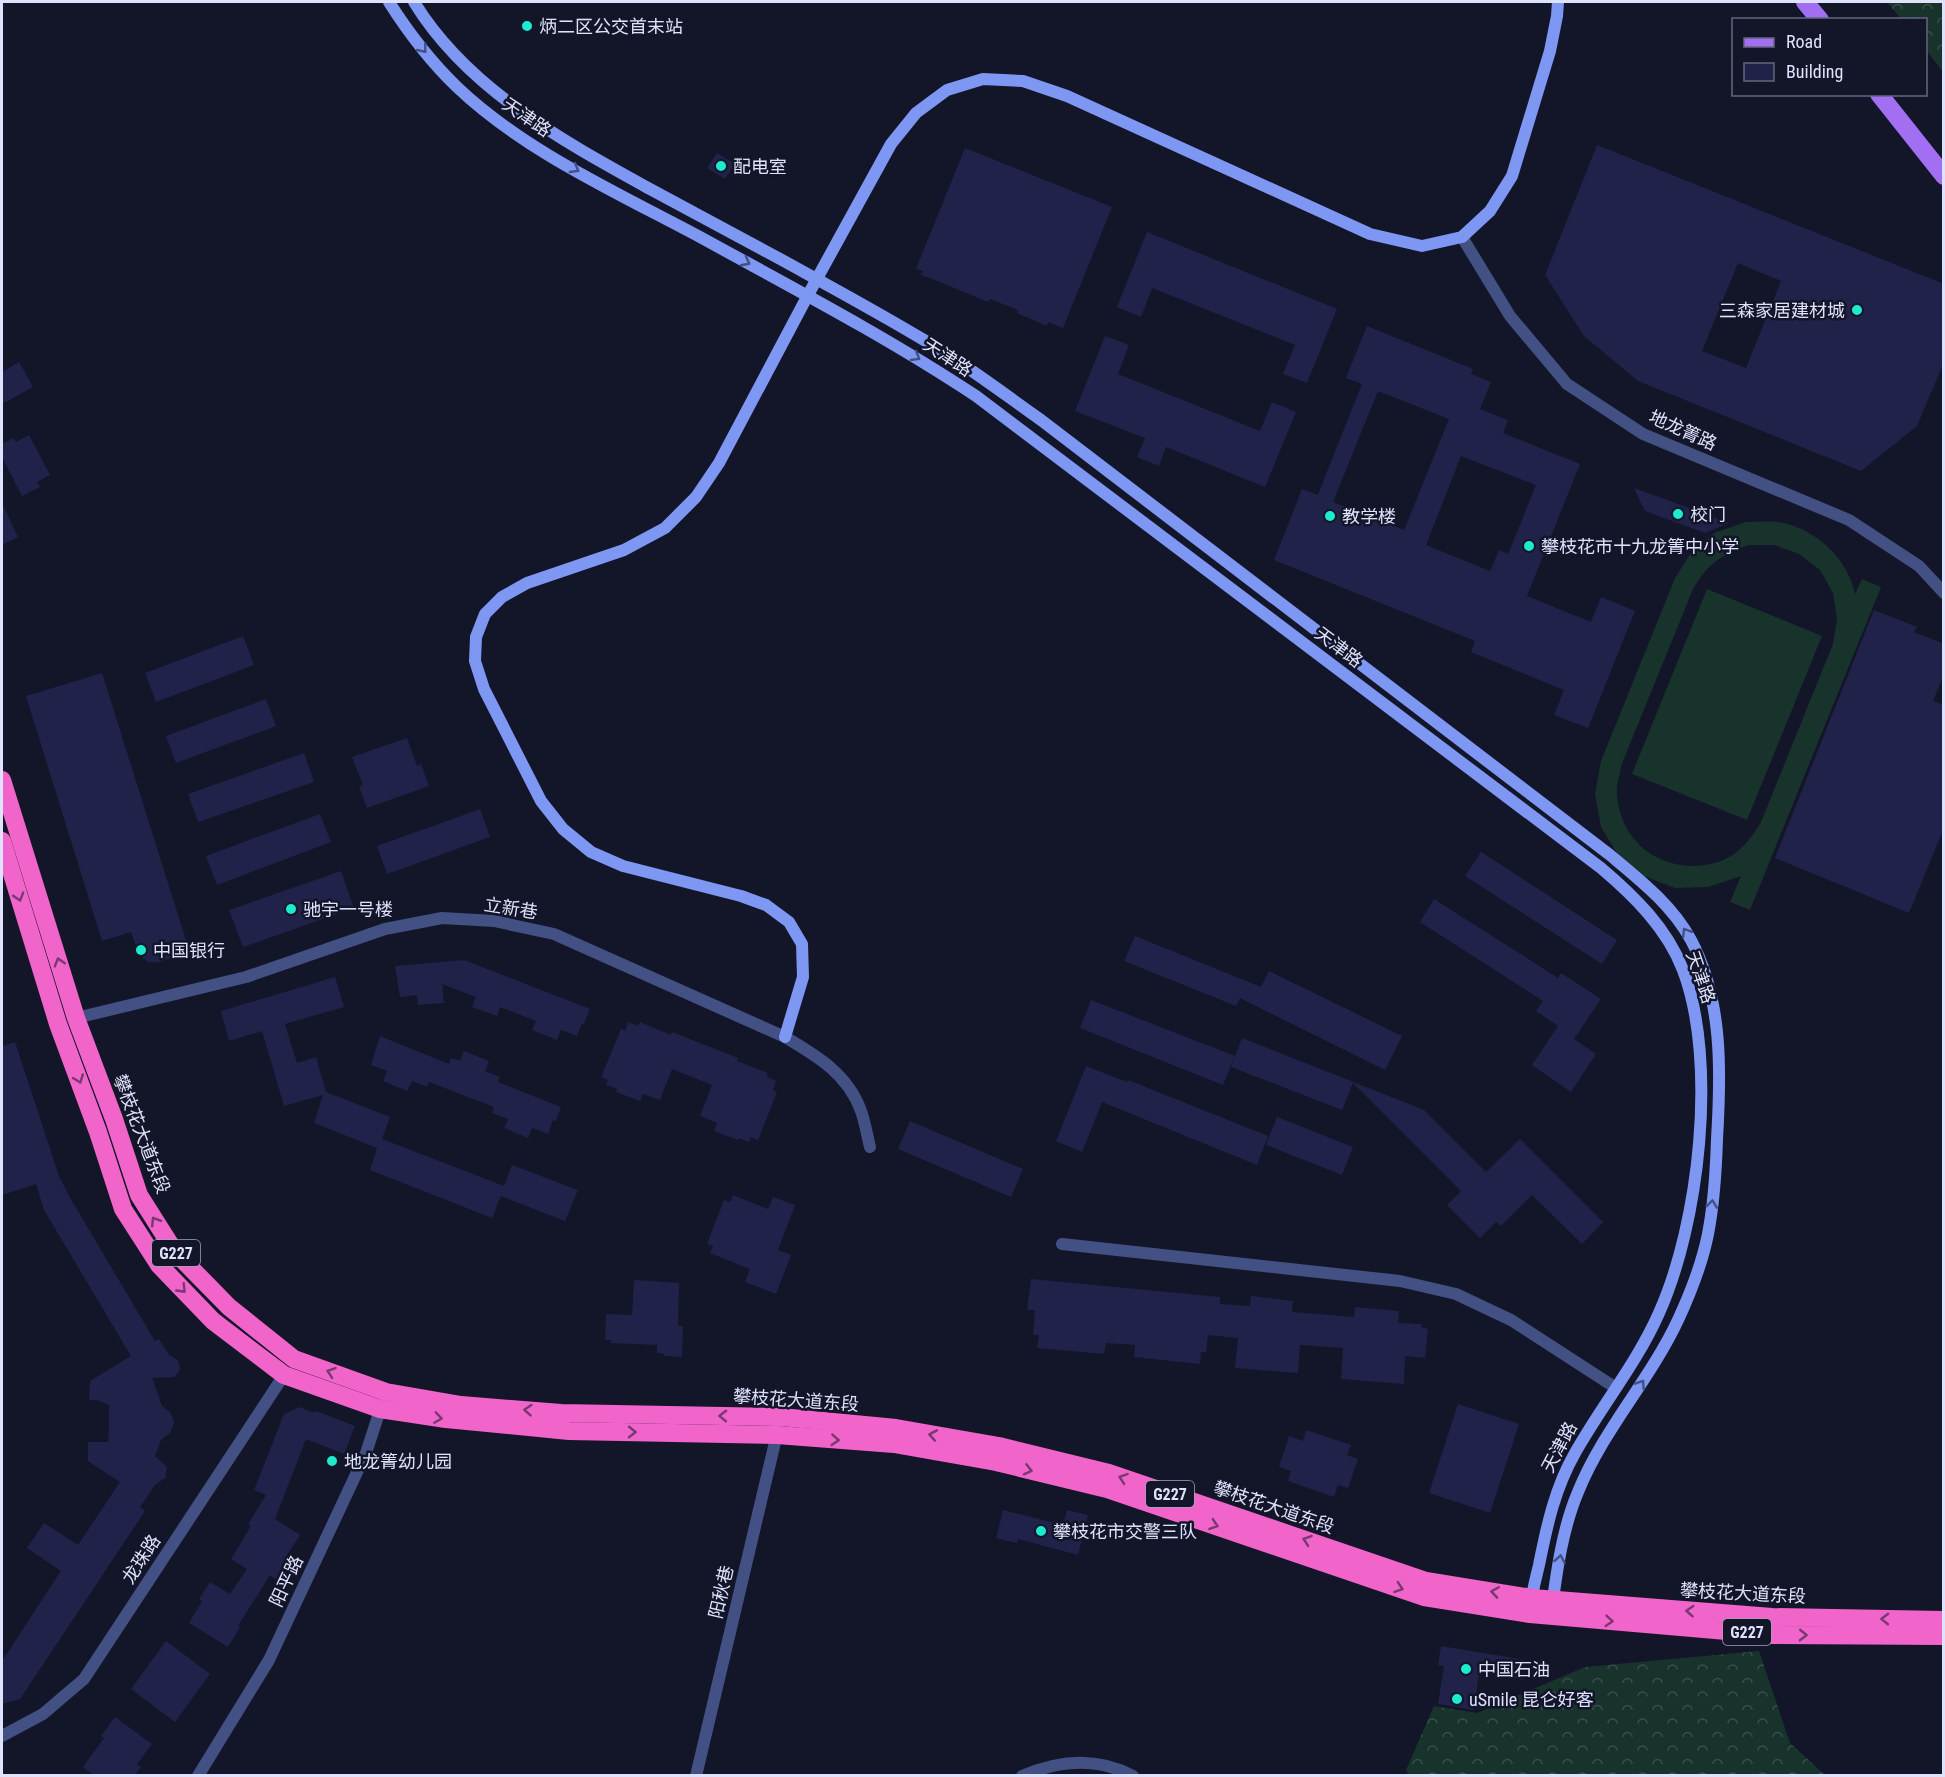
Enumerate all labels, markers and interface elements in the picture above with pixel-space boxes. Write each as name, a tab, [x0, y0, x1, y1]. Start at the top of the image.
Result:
place label: 炳二区公交首末站	[539, 16, 683, 37]
legend	[1732, 18, 1927, 96]
marker: 炳二区公交首末站	[520, 19, 534, 33]
text: Road	[1786, 31, 1822, 52]
one-way arrow	[415, 42, 426, 53]
text: Building	[1786, 61, 1843, 82]
street label: 天津路	[499, 93, 555, 141]
place label: 配电室	[733, 156, 787, 177]
marker: 配电室	[714, 159, 728, 173]
one-way arrow	[569, 162, 579, 173]
one-way arrow	[740, 255, 750, 266]
place label: 三森家居建材城	[1719, 300, 1845, 321]
marker: 三森家居建材城	[1850, 303, 1864, 317]
street label: 天津路	[920, 333, 976, 381]
one-way arrow	[910, 350, 920, 362]
street label: 地龙箐路	[1646, 406, 1720, 454]
place label: 校门	[1690, 504, 1726, 525]
place label: 教学楼	[1342, 506, 1396, 527]
marker: 校门	[1671, 507, 1685, 521]
marker: 教学楼	[1323, 509, 1337, 523]
place label: 攀枝花市十九龙箐中小学	[1541, 536, 1739, 557]
marker: 攀枝花市十九龙箐中小学	[1522, 539, 1536, 553]
street label: 天津路	[1311, 622, 1367, 672]
one-way arrow	[12, 891, 24, 902]
street label: 立新巷	[483, 893, 539, 923]
place label: 驰宇一号楼	[303, 899, 393, 920]
marker: 驰宇一号楼	[284, 902, 298, 916]
one-way arrow	[1682, 927, 1693, 938]
place label: 中国银行	[153, 940, 225, 961]
marker: 中国银行	[134, 943, 148, 957]
street label: 天津路	[1682, 948, 1720, 1006]
one-way arrow	[54, 957, 66, 968]
street label: 攀枝花大道东段	[110, 1071, 174, 1197]
one-way arrow	[71, 1073, 84, 1084]
one-way arrow	[1705, 1200, 1718, 1209]
one-way arrow	[151, 1217, 162, 1228]
road number: G227	[152, 1240, 200, 1266]
one-way arrow	[175, 1282, 186, 1292]
one-way arrow	[326, 1367, 337, 1380]
one-way arrow	[1633, 1380, 1645, 1390]
street label: 攀枝花大道东段	[732, 1385, 860, 1415]
one-way arrow	[523, 1404, 532, 1417]
one-way arrow	[718, 1410, 727, 1422]
one-way arrow	[433, 1411, 443, 1423]
street label: 天津路	[1537, 1418, 1581, 1476]
one-way arrow	[628, 1426, 637, 1438]
one-way arrow	[928, 1429, 937, 1441]
one-way arrow	[831, 1433, 840, 1446]
place label: 地龙箐幼儿园	[344, 1451, 452, 1472]
marker: 地龙箐幼儿园	[325, 1454, 339, 1468]
one-way arrow	[1023, 1462, 1033, 1475]
one-way arrow	[1118, 1472, 1129, 1485]
street label: 攀枝花大道东段	[1211, 1477, 1337, 1537]
road number: G227	[1146, 1481, 1194, 1507]
one-way arrow	[1208, 1518, 1219, 1531]
place label: 攀枝花市交警三队	[1053, 1521, 1197, 1542]
marker: 攀枝花市交警三队	[1034, 1524, 1048, 1538]
street label: 龙珠路	[117, 1531, 165, 1587]
one-way arrow	[1302, 1535, 1313, 1548]
street label: 阳平路	[265, 1552, 307, 1610]
one-way arrow	[1553, 1554, 1566, 1564]
street label: 阳秋巷	[705, 1563, 737, 1621]
street label: 攀枝花大道东段	[1680, 1579, 1806, 1607]
one-way arrow	[1393, 1581, 1404, 1593]
one-way arrow	[1490, 1587, 1499, 1599]
one-way arrow	[1686, 1605, 1695, 1618]
one-way arrow	[1881, 1613, 1890, 1625]
one-way arrow	[1604, 1615, 1613, 1628]
road number: G227	[1723, 1619, 1771, 1645]
one-way arrow	[1799, 1629, 1808, 1641]
place label: 中国石油	[1478, 1659, 1550, 1680]
marker: 中国石油	[1459, 1662, 1473, 1676]
place label: uSmile 昆仑好客	[1469, 1689, 1593, 1710]
marker: uSmile 昆仑好客	[1450, 1692, 1464, 1706]

